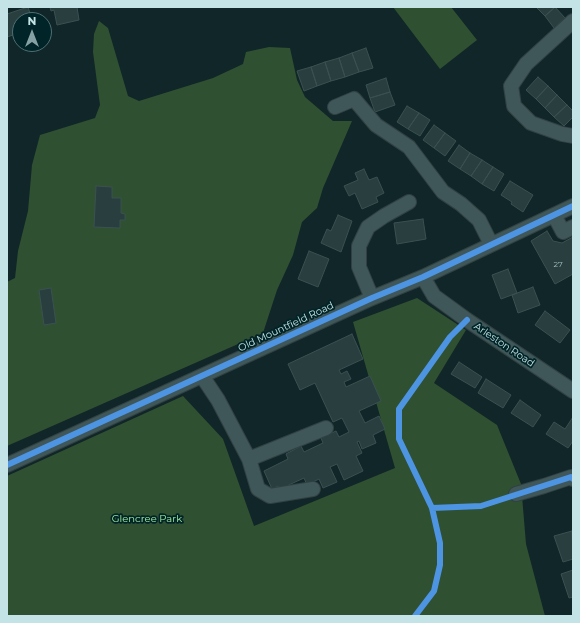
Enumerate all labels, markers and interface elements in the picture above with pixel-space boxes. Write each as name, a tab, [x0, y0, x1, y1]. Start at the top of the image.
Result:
north arrow	[12, 12, 52, 52]
text: N	[28, 14, 36, 28]
house number: 27	[553, 260, 563, 270]
street label: Old Mountfield Road	[236, 300, 336, 354]
street label: Arleston Road	[471, 320, 537, 370]
park label: Glencree Park	[112, 513, 182, 525]

